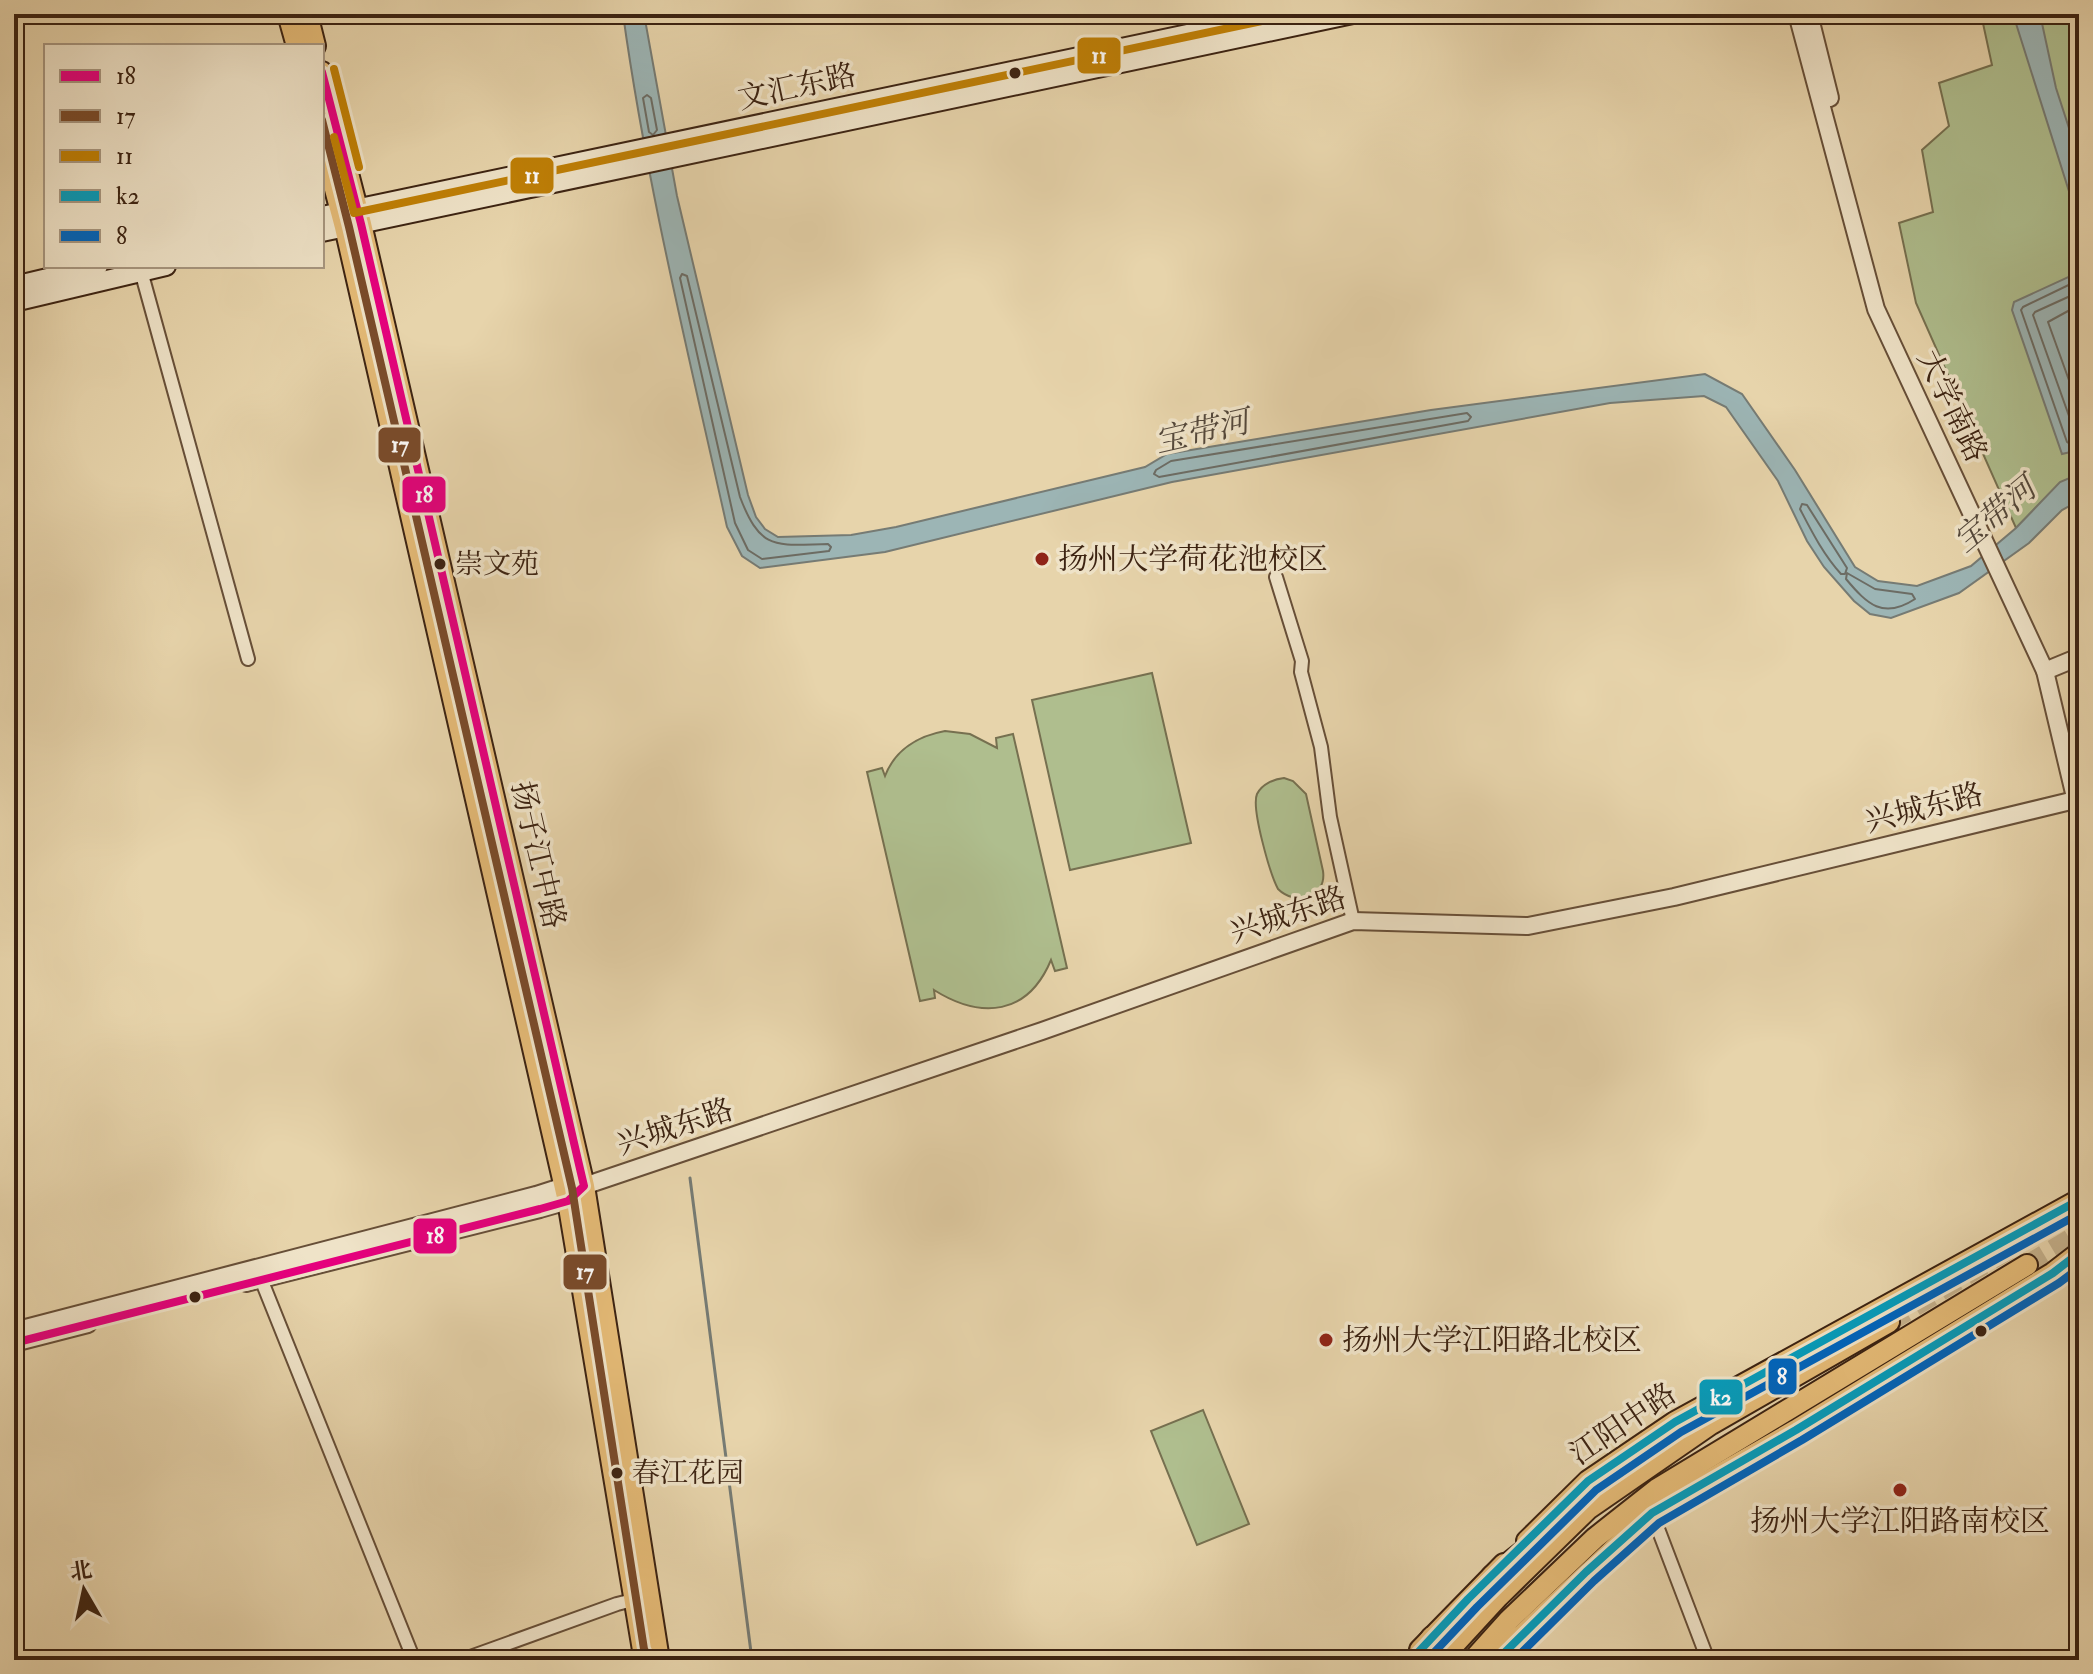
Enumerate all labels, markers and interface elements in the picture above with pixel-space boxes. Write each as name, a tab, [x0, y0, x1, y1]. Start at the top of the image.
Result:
line badge: 11	[1076, 36, 1122, 75]
text: 11	[1091, 42, 1107, 70]
legend	[44, 44, 324, 268]
street label: 文汇东路	[734, 56, 860, 118]
text: 18	[116, 61, 136, 92]
unlabelled marker	[1007, 65, 1023, 81]
text: 17	[116, 101, 136, 132]
text: 11	[116, 141, 133, 172]
line badge: 11	[509, 156, 555, 195]
text: 11	[524, 162, 540, 190]
text: k2	[116, 181, 140, 212]
text: 8	[116, 221, 127, 252]
street label: 大学南路	[1909, 344, 1995, 468]
water label: 宝带河	[1151, 401, 1258, 462]
line badge: 17	[377, 426, 422, 464]
text: 17	[391, 431, 410, 459]
water label: 宝带河	[1945, 466, 2048, 561]
line badge: 18	[401, 475, 447, 514]
text: 18	[415, 481, 434, 509]
place label: 扬州大学荷花池校区	[1058, 541, 1328, 578]
place label: 崇文苑	[455, 547, 539, 582]
marker: 扬州大学荷花池校区	[1033, 550, 1051, 568]
marker: 崇文苑	[432, 556, 448, 572]
street label: 兴城东路	[1861, 776, 1987, 840]
street label: 扬子江中路	[503, 778, 573, 932]
street label: 兴城东路	[1225, 879, 1351, 951]
street label: 兴城东路	[612, 1091, 738, 1163]
line badge: 18	[412, 1217, 458, 1255]
text: 18	[426, 1222, 445, 1250]
line badge: 17	[562, 1253, 608, 1291]
text: 17	[576, 1258, 595, 1286]
unlabelled marker	[187, 1289, 203, 1305]
place label: 扬州大学江阳路北校区	[1342, 1322, 1642, 1359]
unlabelled marker	[1973, 1323, 1989, 1339]
marker: 扬州大学江阳路北校区	[1317, 1331, 1335, 1349]
line badge: 8	[1767, 1357, 1798, 1396]
text: 8	[1777, 1363, 1788, 1391]
street label: 江阳中路	[1563, 1375, 1683, 1473]
line badge: k2	[1698, 1378, 1744, 1416]
text: k2	[1709, 1384, 1732, 1412]
place label: 春江花园	[632, 1456, 744, 1491]
marker: 春江花园	[609, 1465, 625, 1481]
marker: 扬州大学江阳路南校区	[1891, 1481, 1909, 1499]
place label: 扬州大学江阳路南校区	[1750, 1503, 2050, 1540]
north arrow	[44, 1550, 124, 1630]
text: 北	[68, 1556, 94, 1587]

